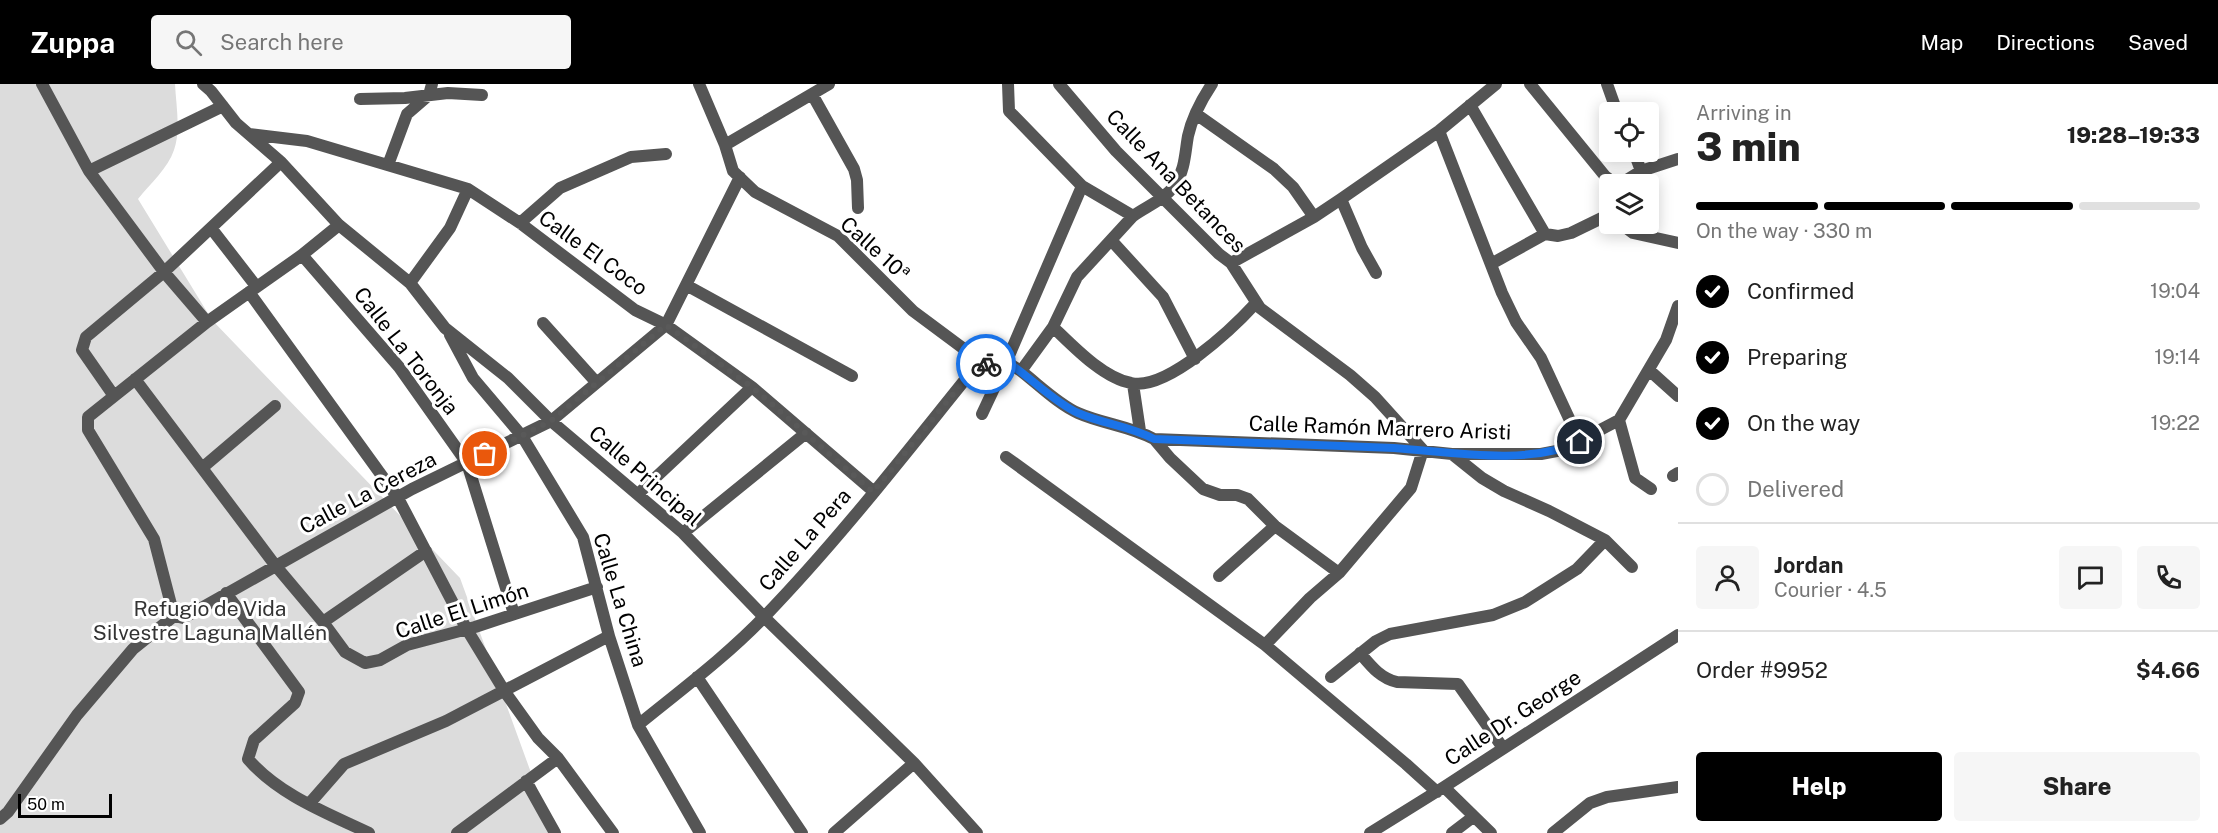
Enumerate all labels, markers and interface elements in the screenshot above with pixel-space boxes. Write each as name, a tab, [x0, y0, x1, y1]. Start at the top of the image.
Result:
search box	[151, 15, 571, 69]
text: Zuppa	[30, 26, 115, 59]
icon: search	[172, 26, 205, 59]
text: Search here	[220, 29, 344, 55]
text: Map	[1921, 30, 1963, 55]
text: Directions	[1996, 30, 2095, 55]
text: Saved	[2128, 30, 2188, 55]
text: Arriving in	[1696, 101, 1791, 125]
map controls	[1599, 102, 1659, 234]
button: locate	[1599, 102, 1659, 162]
street label: Calle Ana Betances	[1102, 104, 1251, 258]
text: 19:28–19:33	[2067, 122, 2200, 148]
text: 3 min	[1696, 124, 1801, 170]
button: layers	[1599, 174, 1659, 234]
street label: Calle El Coco	[534, 205, 653, 300]
street label: Calle 10ª	[836, 211, 915, 286]
text: On the way · 330 m	[1696, 219, 1872, 243]
icon: check	[1696, 275, 1729, 308]
text: Confirmed	[1747, 278, 1854, 304]
text: 19:04	[2150, 279, 2200, 303]
street label: Calle La Toronja	[349, 282, 464, 420]
courier	[956, 334, 1016, 394]
icon: check	[1696, 341, 1729, 374]
text: Preparing	[1747, 344, 1848, 370]
text: 19:14	[2154, 345, 2200, 369]
icon: bike	[970, 348, 1003, 381]
icon: check	[1696, 407, 1729, 440]
street label: Calle Ramón Marrero Aristi	[1248, 410, 1512, 445]
text: On the way	[1747, 410, 1860, 436]
text: 19:22	[2151, 411, 2200, 435]
pin	[1554, 416, 1605, 467]
street label: Calle Principal	[584, 420, 707, 531]
icon: home	[1563, 425, 1596, 458]
pin	[459, 428, 510, 479]
icon: bag	[468, 437, 501, 470]
street label: Calle La Cereza	[295, 446, 440, 539]
text: Delivered	[1747, 476, 1844, 502]
street label: Calle La Pera	[753, 483, 856, 596]
street label: Calle La China	[588, 530, 653, 670]
button: person	[1696, 546, 1759, 609]
button: chat	[2059, 546, 2122, 609]
button: phone	[2137, 546, 2200, 609]
text: Jordan	[1774, 552, 1843, 578]
street label: Calle El Limón	[392, 577, 532, 644]
text: Courier · 4.5	[1774, 578, 1887, 602]
park label: Refugio de Vida Silvestre Laguna Mallén	[93, 596, 327, 645]
text: Order #9952	[1696, 657, 1828, 683]
text: $4.66	[2136, 657, 2200, 683]
street label: Calle Dr. George	[1440, 664, 1585, 771]
button: Help	[1696, 752, 1942, 821]
button: Share	[1954, 752, 2200, 821]
scale bar	[18, 791, 112, 818]
text: 50 m	[27, 795, 65, 814]

